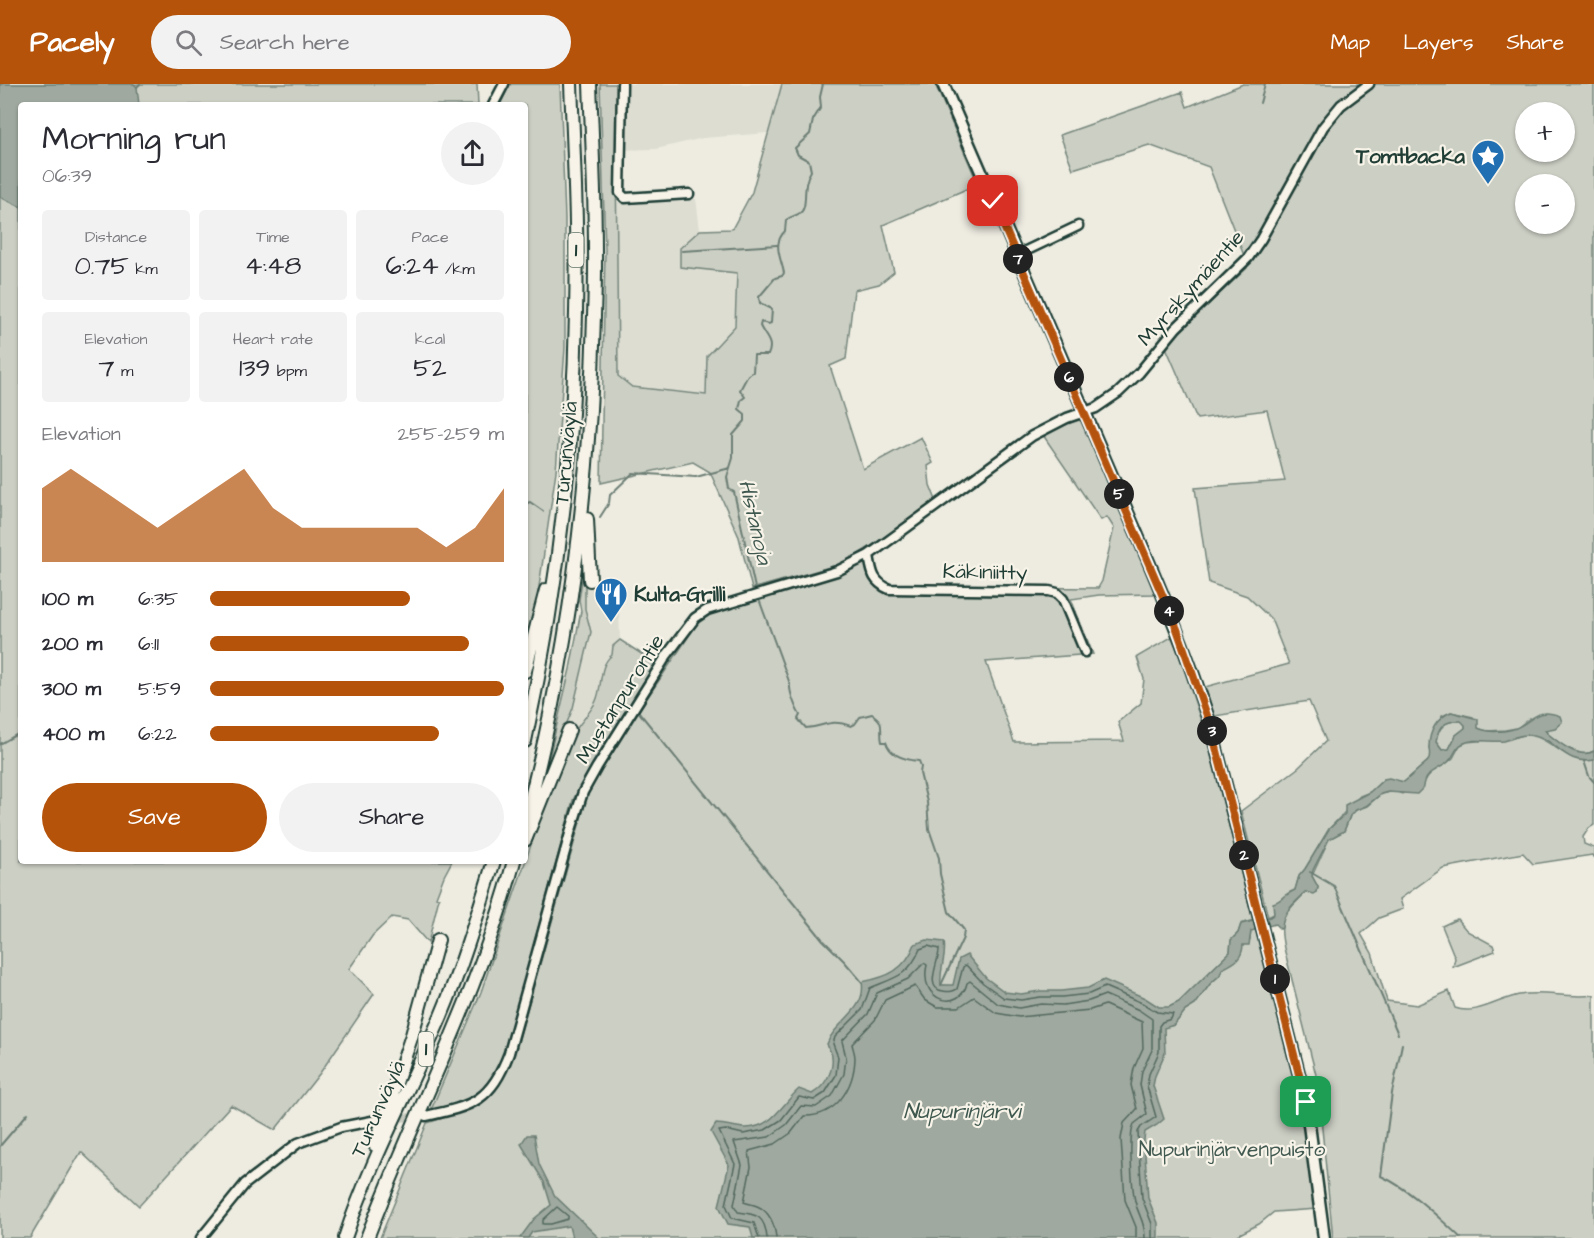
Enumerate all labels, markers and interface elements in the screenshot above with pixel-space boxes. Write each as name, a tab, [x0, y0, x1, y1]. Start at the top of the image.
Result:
search box	[151, 15, 571, 69]
text: Pacely	[30, 23, 115, 62]
icon: search	[172, 26, 205, 59]
text: Search here	[220, 27, 350, 58]
text: Map	[1330, 28, 1370, 57]
text: Layers	[1403, 28, 1473, 57]
text: Share	[1506, 28, 1564, 57]
map controls	[1515, 102, 1575, 234]
button: +	[1515, 102, 1575, 162]
text: Morning run	[42, 116, 226, 162]
button: share	[441, 122, 504, 185]
place icon: Tomtbacka	[1470, 138, 1506, 185]
place label: Tomtbacka	[1355, 142, 1465, 171]
text: 06:39	[42, 162, 92, 190]
button: −	[1515, 174, 1575, 234]
pin	[967, 175, 1018, 226]
icon: check	[976, 184, 1009, 217]
street label: Myrskymäentie	[1131, 224, 1253, 354]
text: Distance	[85, 226, 147, 248]
text: Time	[256, 226, 290, 248]
text: Pace	[411, 226, 449, 248]
road number: 1	[568, 233, 584, 267]
pin: 7	[1003, 244, 1033, 274]
text: 0.75	[74, 248, 129, 284]
text: 4:48	[245, 248, 301, 284]
text: 6:24	[385, 248, 439, 284]
text: 7	[1013, 248, 1023, 270]
text: km	[129, 258, 158, 280]
text: /km	[439, 258, 475, 280]
text: Elevation	[85, 328, 147, 350]
text: Heart rate	[233, 328, 313, 350]
text: kcal	[415, 328, 445, 350]
text: 7	[99, 350, 115, 386]
text: 139	[239, 350, 270, 386]
text: 52	[413, 350, 447, 386]
text: m	[115, 360, 133, 382]
text: bpm	[270, 360, 307, 382]
pin: 6	[1054, 362, 1084, 392]
text: 6	[1064, 366, 1074, 388]
street label: Turunväylä	[547, 400, 587, 506]
text: Elevation	[42, 420, 121, 448]
text: 255–259 m	[397, 420, 504, 448]
water label: Histanoja	[730, 476, 780, 569]
pin: 5	[1104, 479, 1134, 509]
text: 5	[1113, 483, 1125, 505]
street label: Käkiniitty	[942, 557, 1028, 589]
restaurant icon: Kulta-Grilli	[593, 576, 629, 623]
place label: Kulta-Grilli	[634, 580, 726, 609]
text: 100 m	[42, 585, 93, 613]
text: 6:35	[138, 585, 178, 613]
pin: 4	[1154, 596, 1184, 626]
text: 4	[1164, 600, 1174, 622]
street label: Mustanpurontie	[569, 629, 672, 770]
text: 200 m	[42, 630, 102, 658]
text: 6:11	[138, 630, 159, 658]
text: 300 m	[42, 675, 101, 703]
text: 5:59	[138, 675, 181, 703]
pin: 3	[1197, 716, 1227, 746]
text: 400 m	[42, 720, 104, 748]
text: 6:22	[138, 720, 177, 748]
text: 3	[1208, 720, 1216, 742]
button: Save	[42, 783, 267, 852]
button: Share	[279, 783, 504, 852]
pin: 2	[1229, 840, 1259, 870]
text: 2	[1239, 844, 1249, 866]
pin: 1	[1260, 964, 1290, 994]
text: 1	[1274, 968, 1276, 990]
road number: 1	[418, 1032, 434, 1066]
street label: Turunväylä	[344, 1056, 414, 1163]
pin	[1280, 1076, 1331, 1127]
icon: arrive	[1289, 1085, 1322, 1118]
water label: Nupurinjärvi	[904, 1096, 1023, 1127]
park label: Nupurinjärvenpuisto	[1139, 1135, 1325, 1165]

